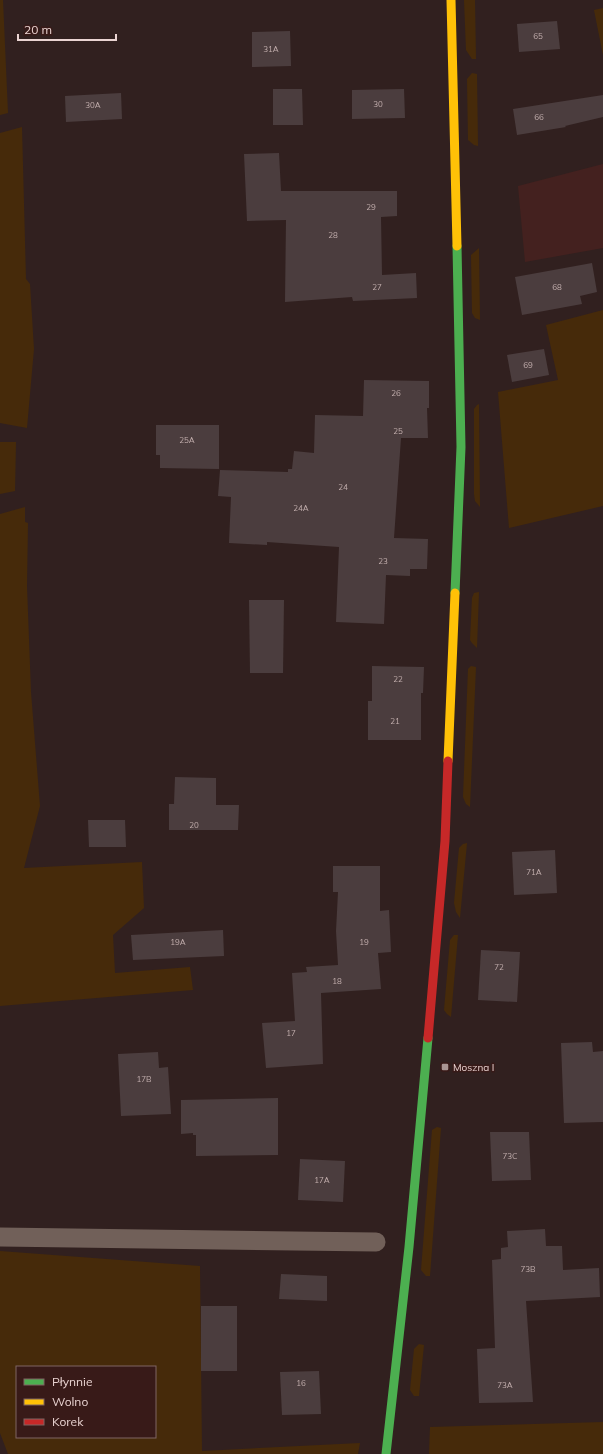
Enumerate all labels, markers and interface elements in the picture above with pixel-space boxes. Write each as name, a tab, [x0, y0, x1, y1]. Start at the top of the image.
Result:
scale bar	[18, 16, 116, 42]
text: 20 m	[24, 22, 52, 37]
house number: 65	[533, 31, 543, 41]
house number: 31A	[263, 44, 279, 54]
house number: 30	[373, 99, 383, 109]
house number: 30A	[85, 100, 101, 110]
house number: 66	[534, 112, 544, 122]
house number: 29	[366, 202, 376, 212]
house number: 28	[328, 230, 338, 240]
house number: 27	[372, 282, 382, 292]
house number: 68	[552, 282, 562, 292]
house number: 69	[523, 360, 533, 370]
house number: 26	[391, 388, 401, 398]
house number: 25	[393, 426, 403, 436]
house number: 25A	[179, 435, 195, 445]
house number: 24	[338, 482, 348, 492]
house number: 24A	[293, 503, 309, 513]
house number: 23	[378, 556, 388, 566]
house number: 22	[393, 674, 403, 684]
house number: 21	[390, 716, 400, 726]
house number: 20	[189, 820, 199, 830]
house number: 71A	[526, 867, 542, 877]
house number: 19A	[170, 937, 186, 947]
house number: 19	[359, 937, 369, 947]
house number: 72	[494, 962, 504, 972]
house number: 18	[332, 976, 342, 986]
house number: 17	[286, 1028, 296, 1038]
place label: Moszna I	[453, 1061, 494, 1074]
marker: Moszna I	[440, 1062, 450, 1072]
house number: 17B	[136, 1074, 152, 1084]
house number: 73C	[502, 1151, 518, 1161]
house number: 17A	[314, 1175, 330, 1185]
house number: 73B	[520, 1264, 536, 1274]
legend	[16, 1366, 156, 1438]
text: Płynnie	[52, 1374, 93, 1389]
house number: 16	[296, 1378, 306, 1388]
house number: 73A	[497, 1380, 513, 1390]
text: Wolno	[52, 1394, 88, 1409]
text: Korek	[52, 1414, 84, 1429]

